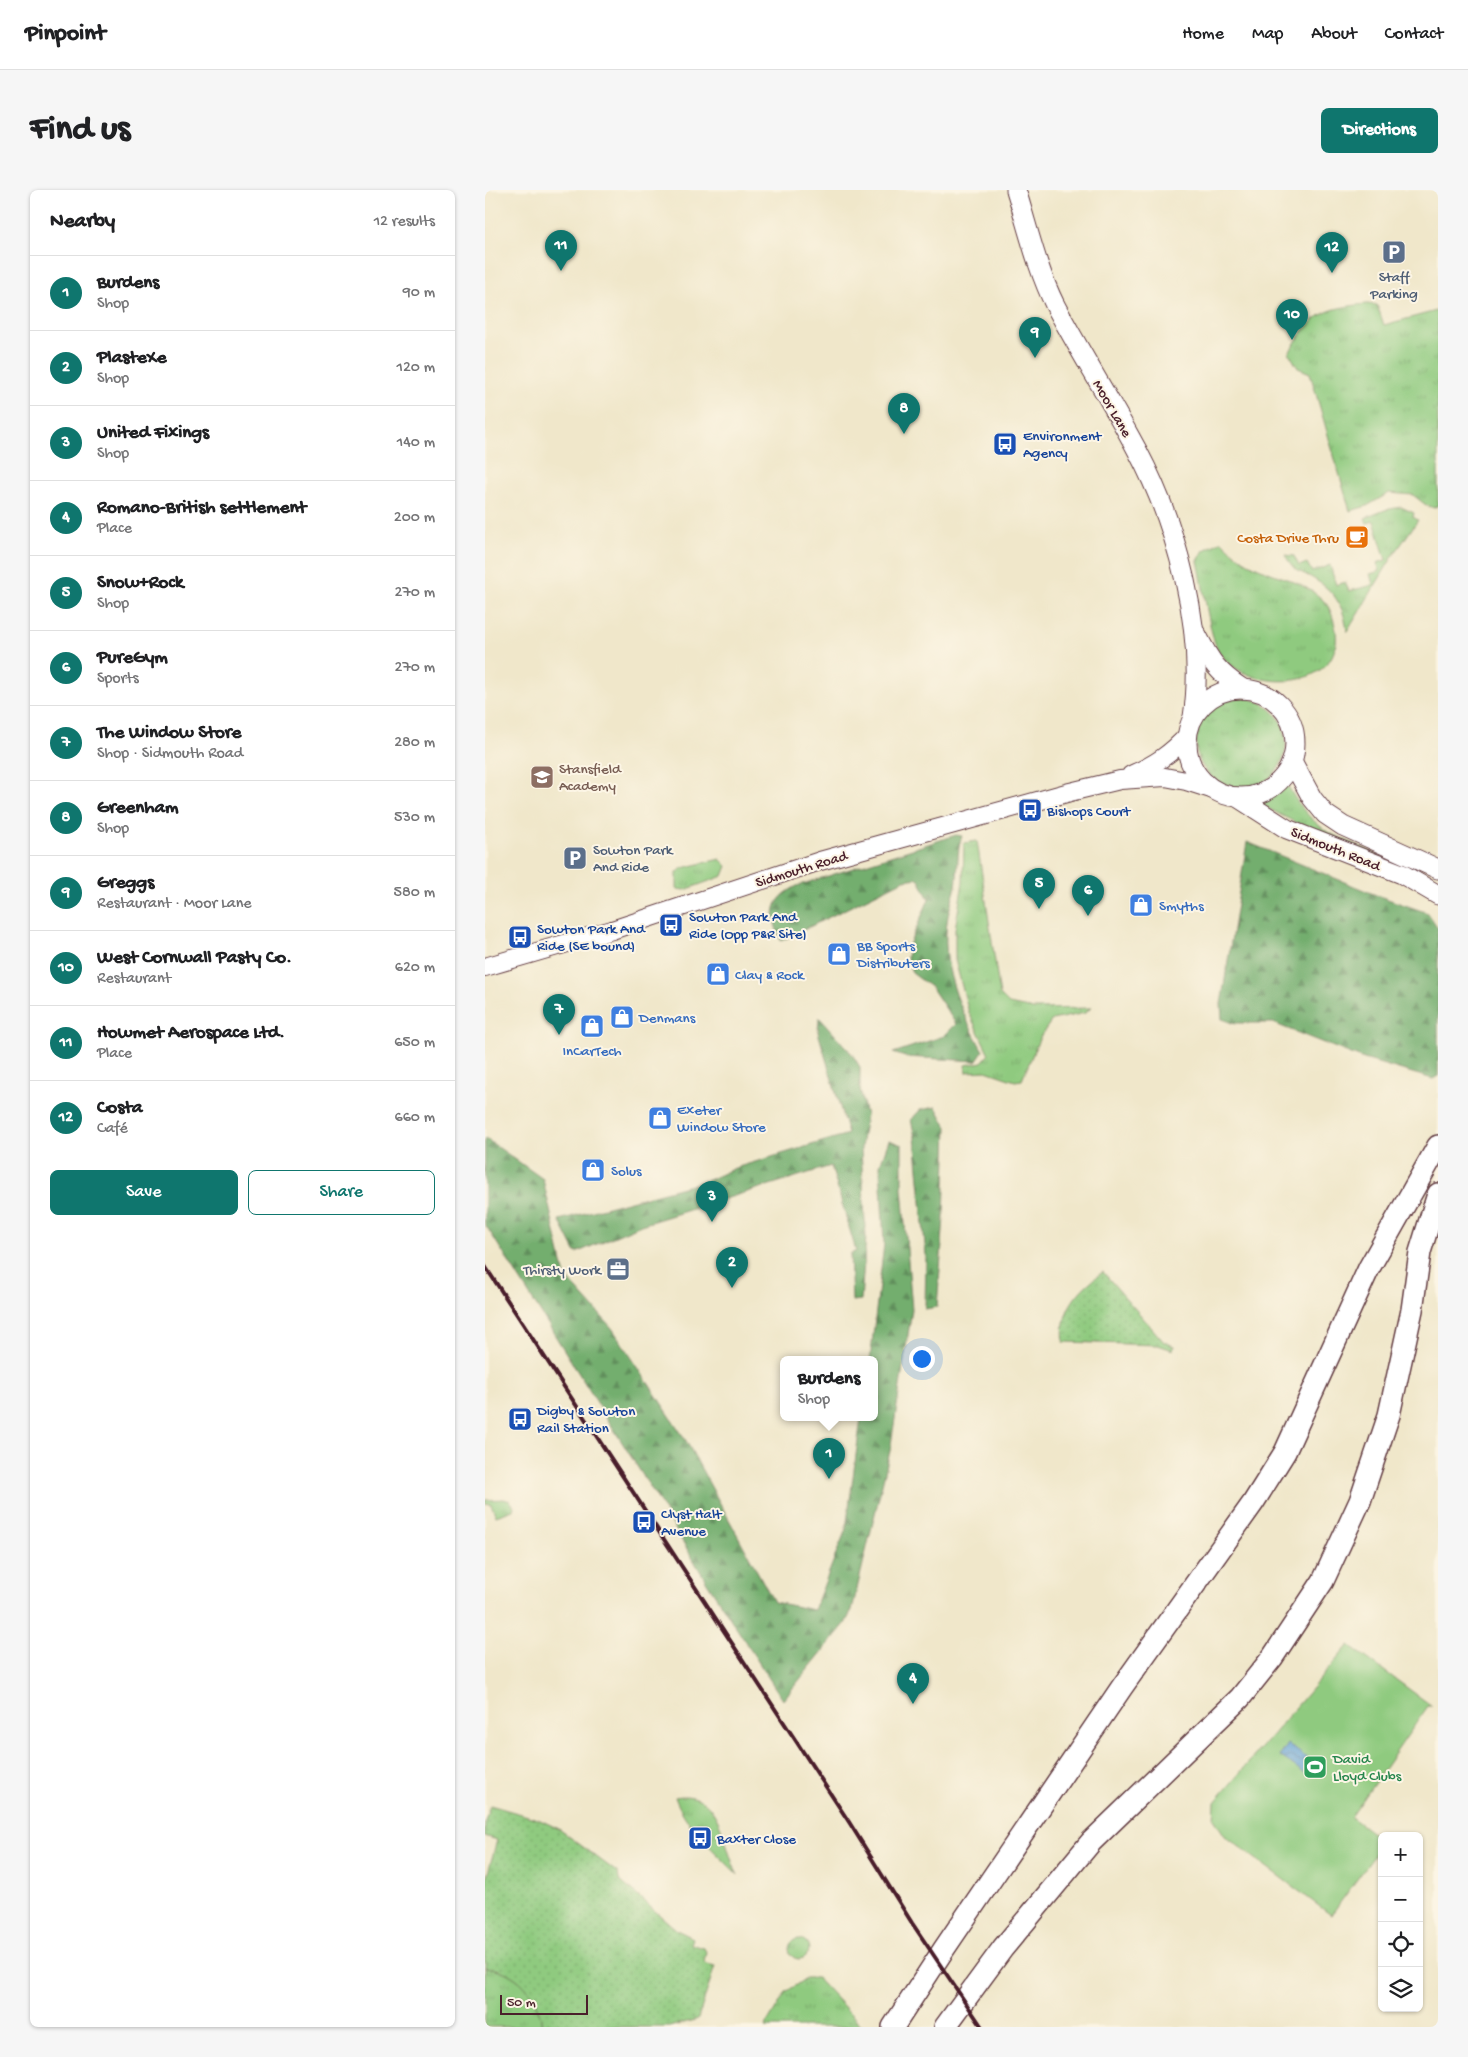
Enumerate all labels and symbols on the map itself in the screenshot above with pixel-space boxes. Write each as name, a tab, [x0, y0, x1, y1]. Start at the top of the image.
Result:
pin: 11	[545, 230, 577, 271]
pin: 12	[1316, 232, 1348, 273]
parking icon: Staff Parking	[1381, 239, 1407, 265]
place label: Staff Parking	[1369, 269, 1418, 304]
pin: 10	[1276, 299, 1308, 340]
pin: 9	[1019, 317, 1051, 358]
street label: Moor Lane	[1088, 377, 1135, 441]
pin: 8	[888, 393, 920, 434]
place label: Environment Agency	[1023, 428, 1103, 463]
bus stop icon: Environment Agency	[992, 431, 1018, 457]
cafe icon: Costa Drive Thru	[1344, 524, 1370, 550]
place label: Costa Drive Thru	[1237, 530, 1339, 548]
place label: Stansfield Academy	[559, 761, 622, 796]
school or university icon: Stansfield Academy	[529, 764, 555, 790]
bus stop icon: Bishops Court	[1017, 797, 1043, 823]
place label: Bishops Court	[1046, 803, 1132, 821]
street label: Sidmouth Road	[1288, 824, 1384, 876]
place label: Sowton Park And Ride	[593, 842, 674, 877]
parking icon: Sowton Park And Ride	[562, 845, 588, 871]
street label: Sidmouth Road	[754, 847, 851, 892]
pin: 5	[1023, 868, 1055, 909]
pin: 6	[1072, 875, 1104, 916]
shop icon: Smyths	[1128, 892, 1154, 918]
place label: Smyths	[1159, 898, 1204, 916]
place label: Sowton Park And Ride (Opp P&R Site)	[689, 909, 807, 944]
bus stop icon: Sowton Park And Ride (Opp P&R Site)	[658, 912, 684, 938]
place label: Sowton Park And Ride (SE bound)	[537, 921, 646, 956]
bus stop icon: Sowton Park And Ride (SE bound)	[507, 924, 533, 950]
place label: BB Sports Distributers	[856, 938, 930, 973]
shop icon: BB Sports Distributers	[826, 941, 852, 967]
shop icon: Clay & Rock	[705, 961, 731, 987]
place label: Clay & Rock	[735, 967, 805, 985]
pin: 7	[543, 994, 575, 1035]
shop icon: Denmans	[609, 1004, 635, 1030]
place label: Denmans	[638, 1010, 696, 1028]
shop icon: InCarTech	[579, 1013, 605, 1039]
place label: InCarTech	[562, 1043, 622, 1061]
place label: Exeter Window Store	[677, 1102, 766, 1137]
shop icon: Exeter Window Store	[647, 1105, 673, 1131]
shop icon: Solus	[580, 1157, 606, 1183]
place label: Solus	[611, 1163, 642, 1181]
pin: 3	[696, 1181, 728, 1222]
pin: 2	[716, 1247, 748, 1288]
office icon: Thirsty Work	[605, 1256, 631, 1282]
place label: Thirsty Work	[522, 1262, 602, 1280]
your location	[909, 1346, 935, 1372]
place label: Digby & Sowton Rail Station	[536, 1403, 635, 1438]
bus stop icon: Digby & Sowton Rail Station	[507, 1406, 533, 1432]
pin: 1	[813, 1438, 845, 1479]
place label: Clyst Halt Avenue	[661, 1506, 723, 1541]
bus stop icon: Clyst Halt Avenue	[631, 1509, 657, 1535]
pin: 4	[897, 1663, 929, 1704]
place label: David Lloyd Clubs	[1332, 1751, 1402, 1786]
sports icon: David Lloyd Clubs	[1302, 1754, 1328, 1780]
bus stop icon: Baxter Close	[687, 1825, 713, 1851]
place label: Baxter Close	[716, 1831, 796, 1849]
scale bar	[500, 1992, 587, 2015]

